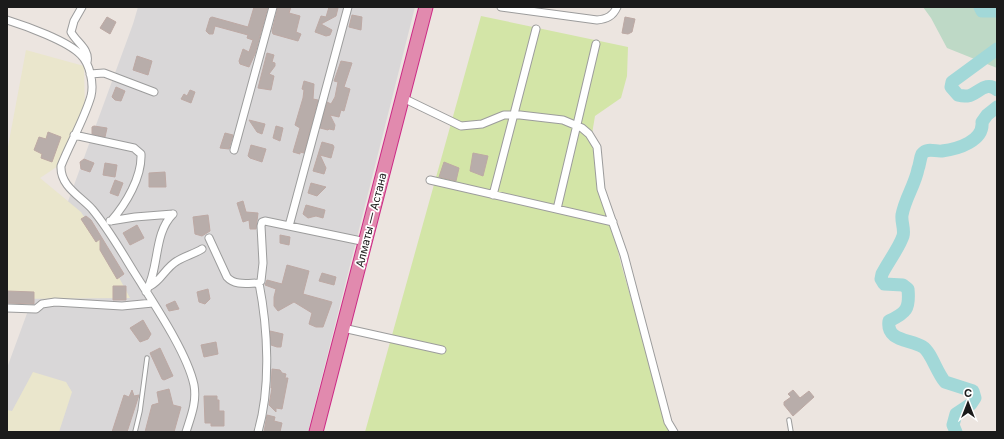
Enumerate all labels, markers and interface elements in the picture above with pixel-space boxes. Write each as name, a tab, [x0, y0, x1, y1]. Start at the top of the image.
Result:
street label: Алматы — Астана	[352, 171, 390, 269]
north arrow	[948, 383, 988, 423]
text: С	[964, 386, 972, 400]

